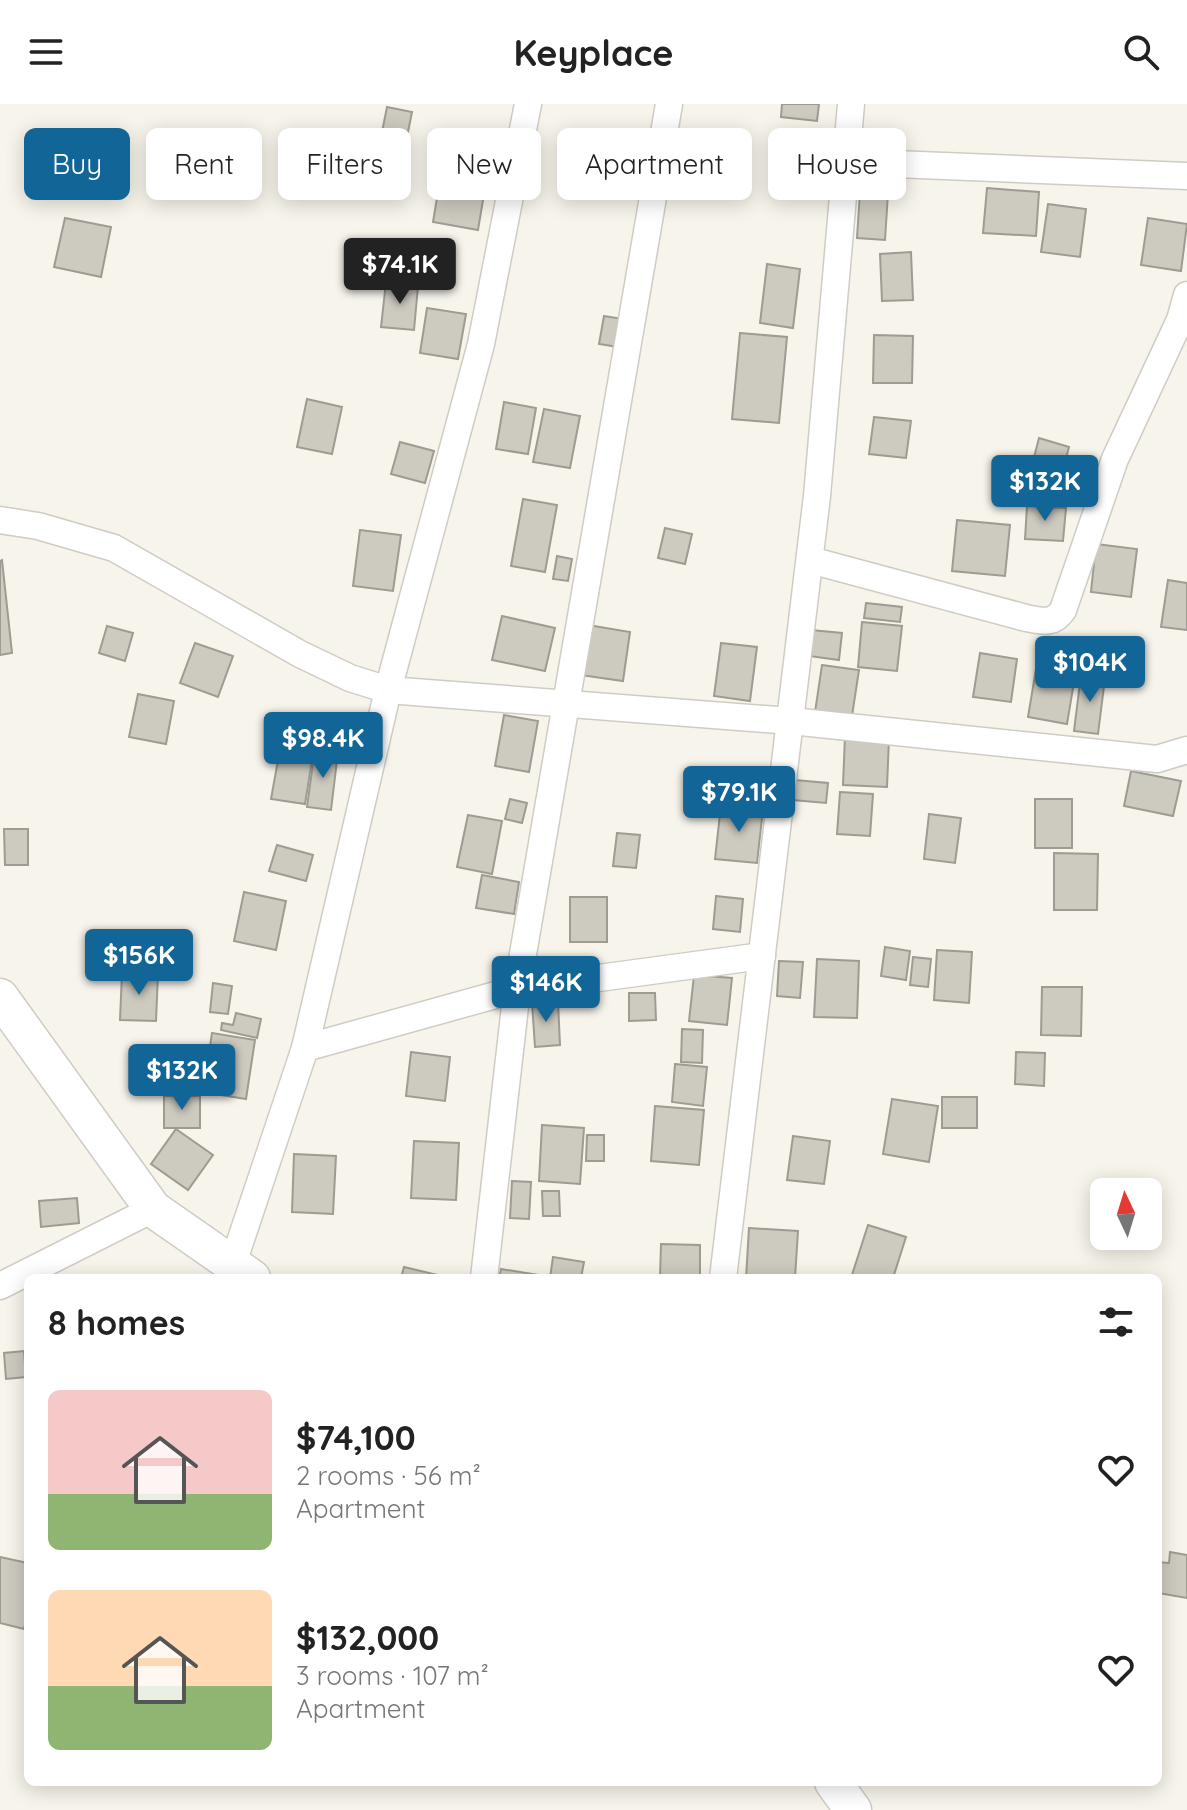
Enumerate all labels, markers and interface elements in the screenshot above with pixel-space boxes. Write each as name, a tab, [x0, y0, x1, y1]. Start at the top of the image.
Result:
icon: menu	[24, 30, 68, 74]
text: Keyplace	[514, 30, 673, 75]
icon: search	[1119, 30, 1163, 74]
chip: Buy	[24, 128, 130, 200]
chip: Rent	[146, 128, 262, 200]
chip: Filters	[278, 128, 411, 200]
chip: New	[427, 128, 541, 200]
chip: Apartment	[557, 128, 752, 200]
chip: House	[768, 128, 906, 200]
pin: $74.1K	[335, 238, 465, 306]
text: $74.1K	[362, 247, 438, 280]
pin: $132K	[989, 455, 1101, 523]
text: $132K	[1009, 464, 1081, 497]
pin: $104K	[1034, 636, 1146, 704]
text: $104K	[1053, 645, 1127, 678]
pin: $98.4K	[258, 712, 388, 780]
text: $98.4K	[282, 721, 364, 754]
pin: $79.1K	[674, 766, 804, 834]
text: $79.1K	[701, 775, 777, 808]
pin: $156K	[83, 929, 195, 997]
text: $156K	[103, 938, 175, 971]
pin: $146K	[490, 956, 602, 1024]
text: $146K	[510, 965, 582, 998]
pin: $132K	[126, 1044, 238, 1112]
text: $132K	[146, 1053, 218, 1086]
north arrow	[1090, 1178, 1162, 1250]
map controls	[1090, 1178, 1162, 1250]
icon: filters	[1094, 1300, 1138, 1344]
text: 8 homes	[48, 1301, 185, 1344]
text: $74,100	[296, 1416, 416, 1459]
icon: home	[112, 1422, 208, 1518]
icon: heart	[1094, 1448, 1138, 1492]
text: 2 rooms · 56 m²	[296, 1459, 481, 1492]
text: Apartment	[296, 1492, 425, 1525]
text: $132,000	[296, 1616, 439, 1659]
icon: home	[112, 1622, 208, 1718]
icon: heart	[1094, 1648, 1138, 1692]
text: 3 rooms · 107 m²	[296, 1659, 489, 1692]
text: Apartment	[296, 1692, 425, 1725]

